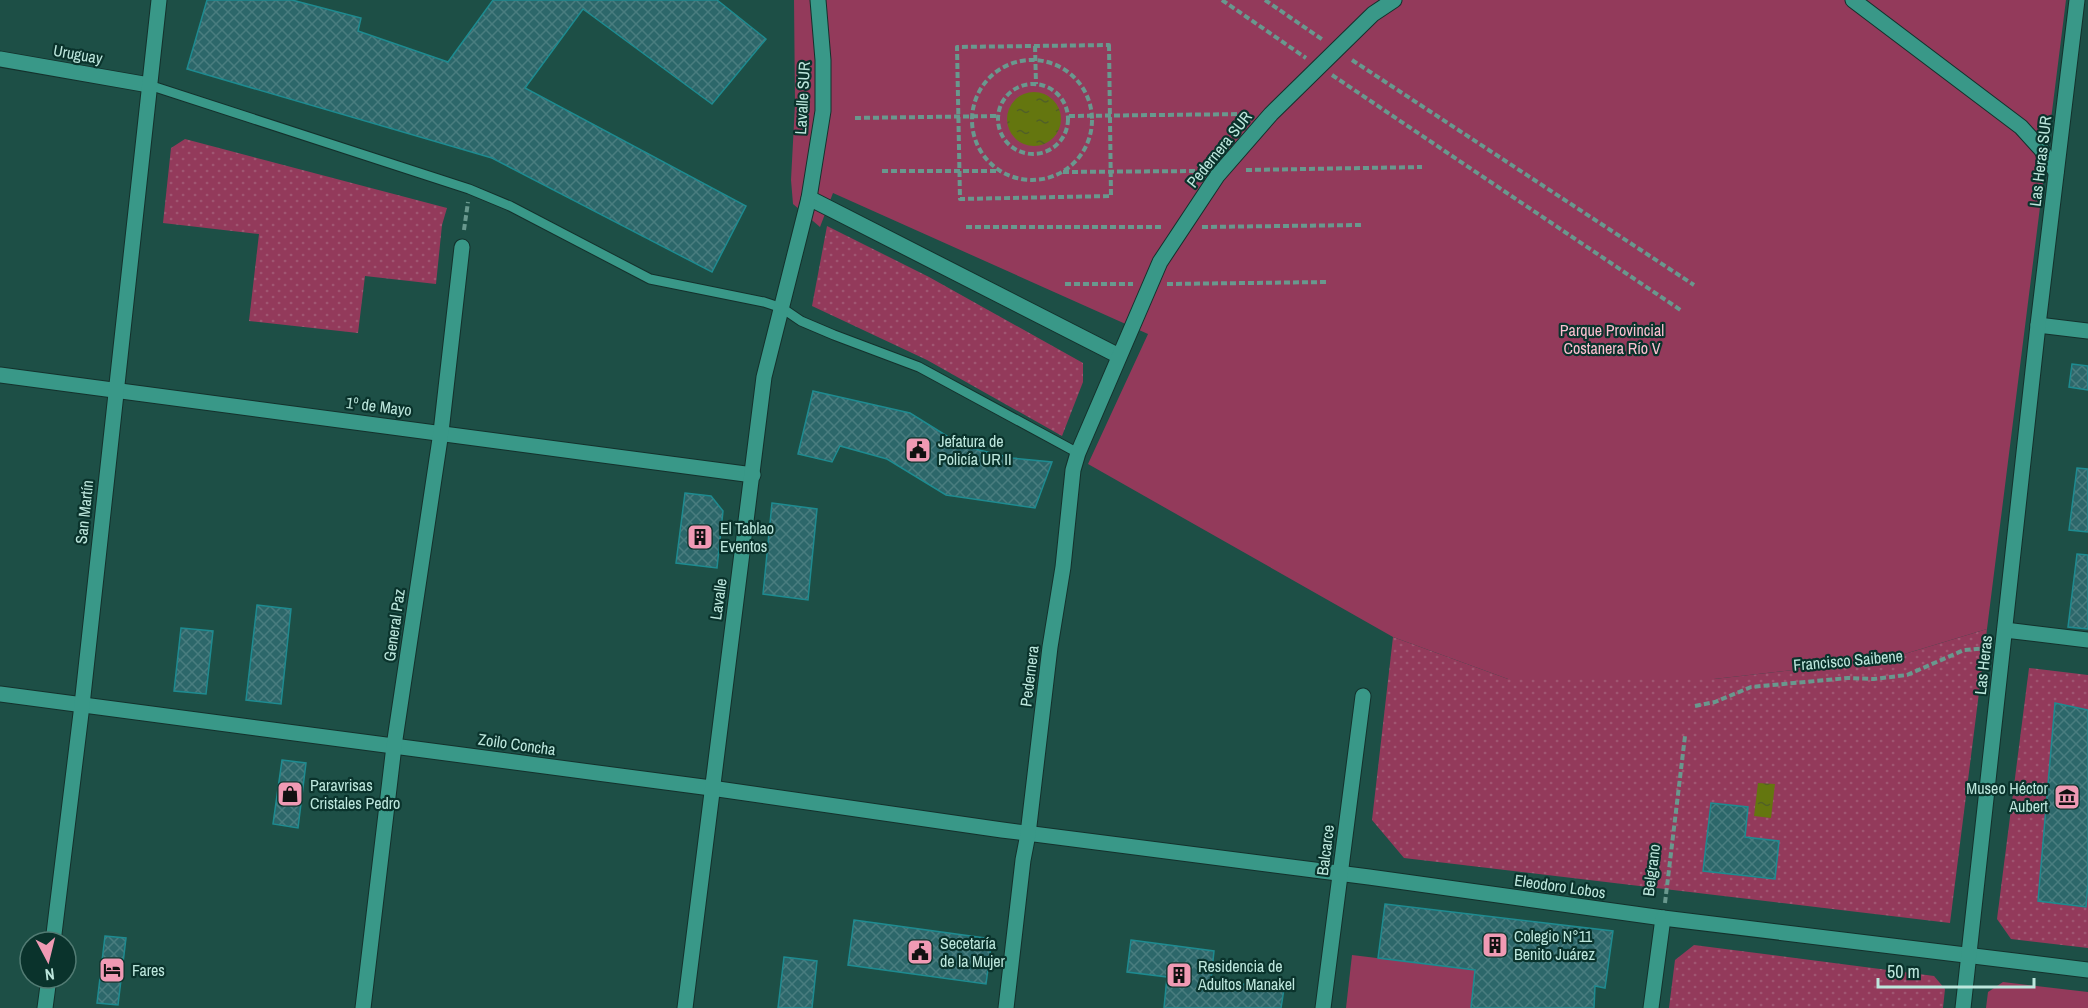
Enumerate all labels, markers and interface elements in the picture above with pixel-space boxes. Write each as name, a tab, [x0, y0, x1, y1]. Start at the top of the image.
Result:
street label: Uruguay	[52, 39, 105, 69]
street label: Lavalle SUR	[789, 60, 815, 135]
street label: Pedernera SUR	[1181, 106, 1257, 192]
street label: Las Heras SUR	[2024, 114, 2057, 208]
park label: Parque Provincial Costanera Río V	[1560, 319, 1664, 359]
street label: 1º de Mayo	[345, 391, 413, 421]
place label: Jefatura de Policía UR II	[938, 430, 1012, 470]
public building icon: Jefatura de Policía UR II	[903, 435, 933, 465]
street label: San Martín	[70, 479, 98, 545]
place label: El Tablao Eventos	[720, 517, 774, 557]
building icon: El Tablao Eventos	[685, 522, 715, 552]
street label: Lavalle	[704, 577, 732, 621]
street label: General Paz	[378, 587, 410, 663]
street label: Las Heras	[1969, 634, 1997, 696]
street label: Pedernera	[1014, 644, 1044, 708]
street label: Francisco Saibene	[1792, 644, 1904, 676]
street label: Zoilo Concha	[477, 728, 558, 760]
place label: Paravrisas Cristales Pedro	[310, 774, 400, 814]
place label: Museo Héctor Aubert	[1966, 777, 2049, 817]
shop icon: Paravrisas Cristales Pedro	[275, 779, 305, 809]
museum icon: Museo Héctor Aubert	[2052, 782, 2082, 812]
street label: Balcarce	[1311, 823, 1339, 877]
street label: Belgrano	[1637, 843, 1665, 897]
street label: Eleodoro Lobos	[1513, 869, 1607, 903]
place label: Colegio N°11 Benito Juárez	[1514, 925, 1595, 965]
north arrow	[18, 930, 78, 990]
building icon: Colegio N°11 Benito Juárez	[1480, 930, 1510, 960]
place label: Secetaría de la Mujer	[940, 932, 1006, 972]
public building icon: Secetaría de la Mujer	[905, 937, 935, 967]
scale bar	[1878, 951, 2034, 989]
hotel icon: Fares	[97, 955, 127, 985]
place label: Residencia de Adultos Manakel	[1197, 955, 1295, 995]
place label: Fares	[132, 959, 165, 981]
text: 50 m	[1887, 959, 1920, 984]
building icon: Residencia de Adultos Manakel	[1164, 960, 1194, 990]
text: N	[44, 963, 56, 986]

